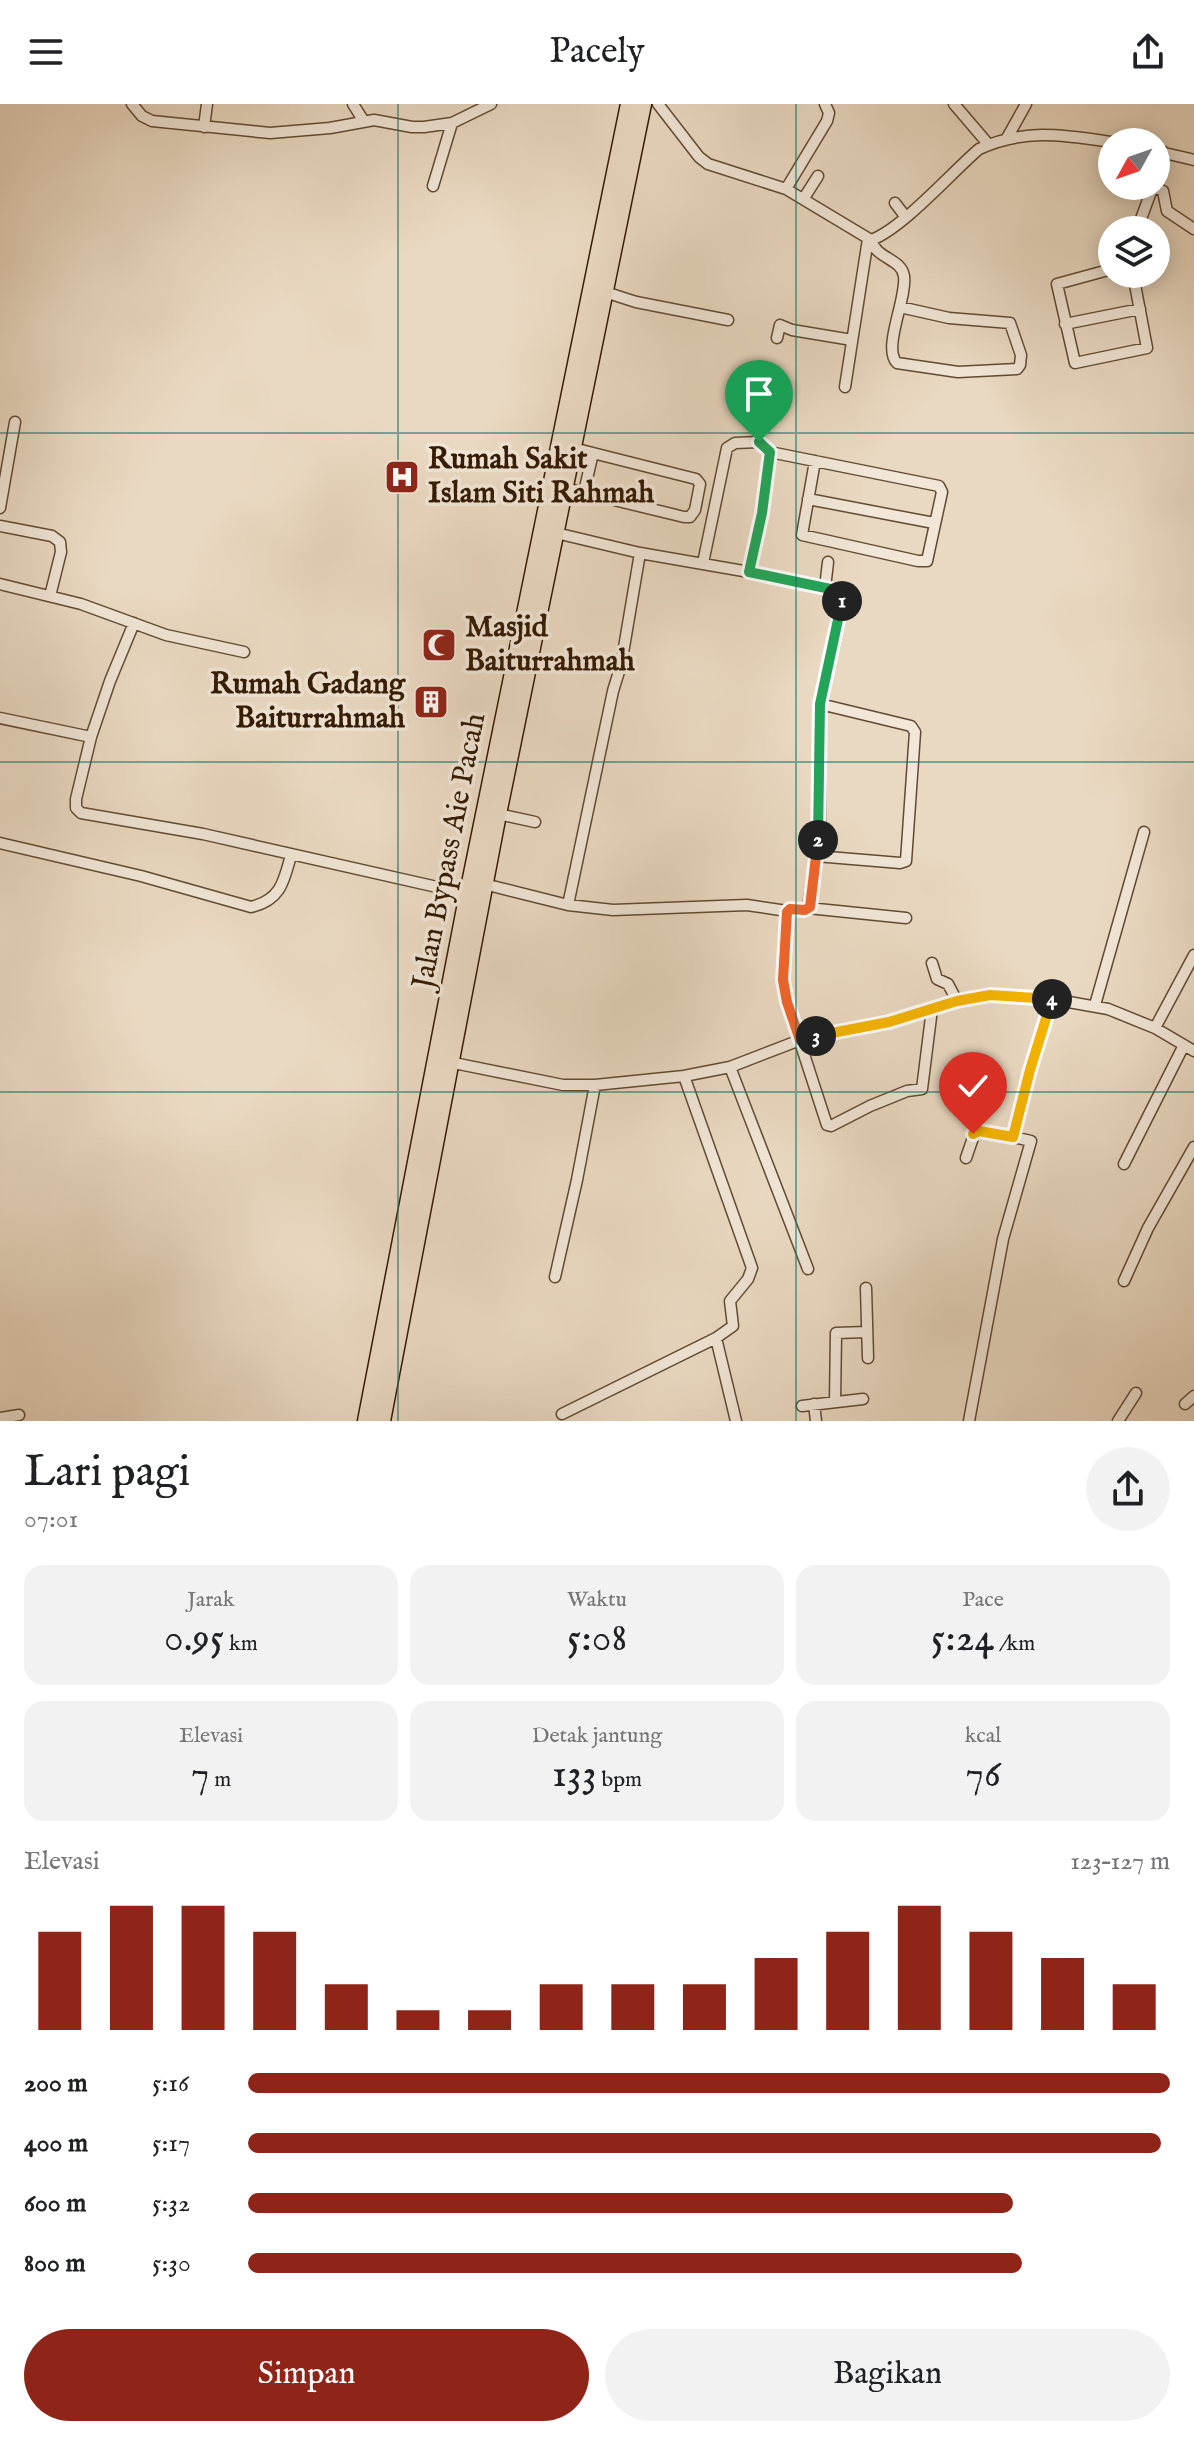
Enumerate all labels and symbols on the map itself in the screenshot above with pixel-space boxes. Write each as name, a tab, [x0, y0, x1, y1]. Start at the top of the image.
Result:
north arrow	[1098, 128, 1170, 200]
pin	[725, 360, 793, 442]
place label: Rumah Sakit Islam Siti Rahmah	[428, 441, 655, 513]
hospital icon: Rumah Sakit Islam Siti Rahmah	[383, 458, 421, 496]
pin: 1	[822, 581, 862, 621]
place label: Masjid Baiturrahmah	[465, 609, 636, 681]
mosque icon: Masjid Baiturrahmah	[420, 626, 458, 664]
place label: Rumah Gadang Baiturrahmah	[210, 666, 407, 738]
building icon: Rumah Gadang Baiturrahmah	[412, 683, 450, 721]
street label: Jalan Bypass Aie Pacah	[404, 710, 495, 995]
pin: 2	[798, 820, 838, 860]
pin: 4	[1032, 979, 1072, 1019]
pin: 3	[796, 1016, 836, 1056]
pin	[939, 1052, 1007, 1134]

